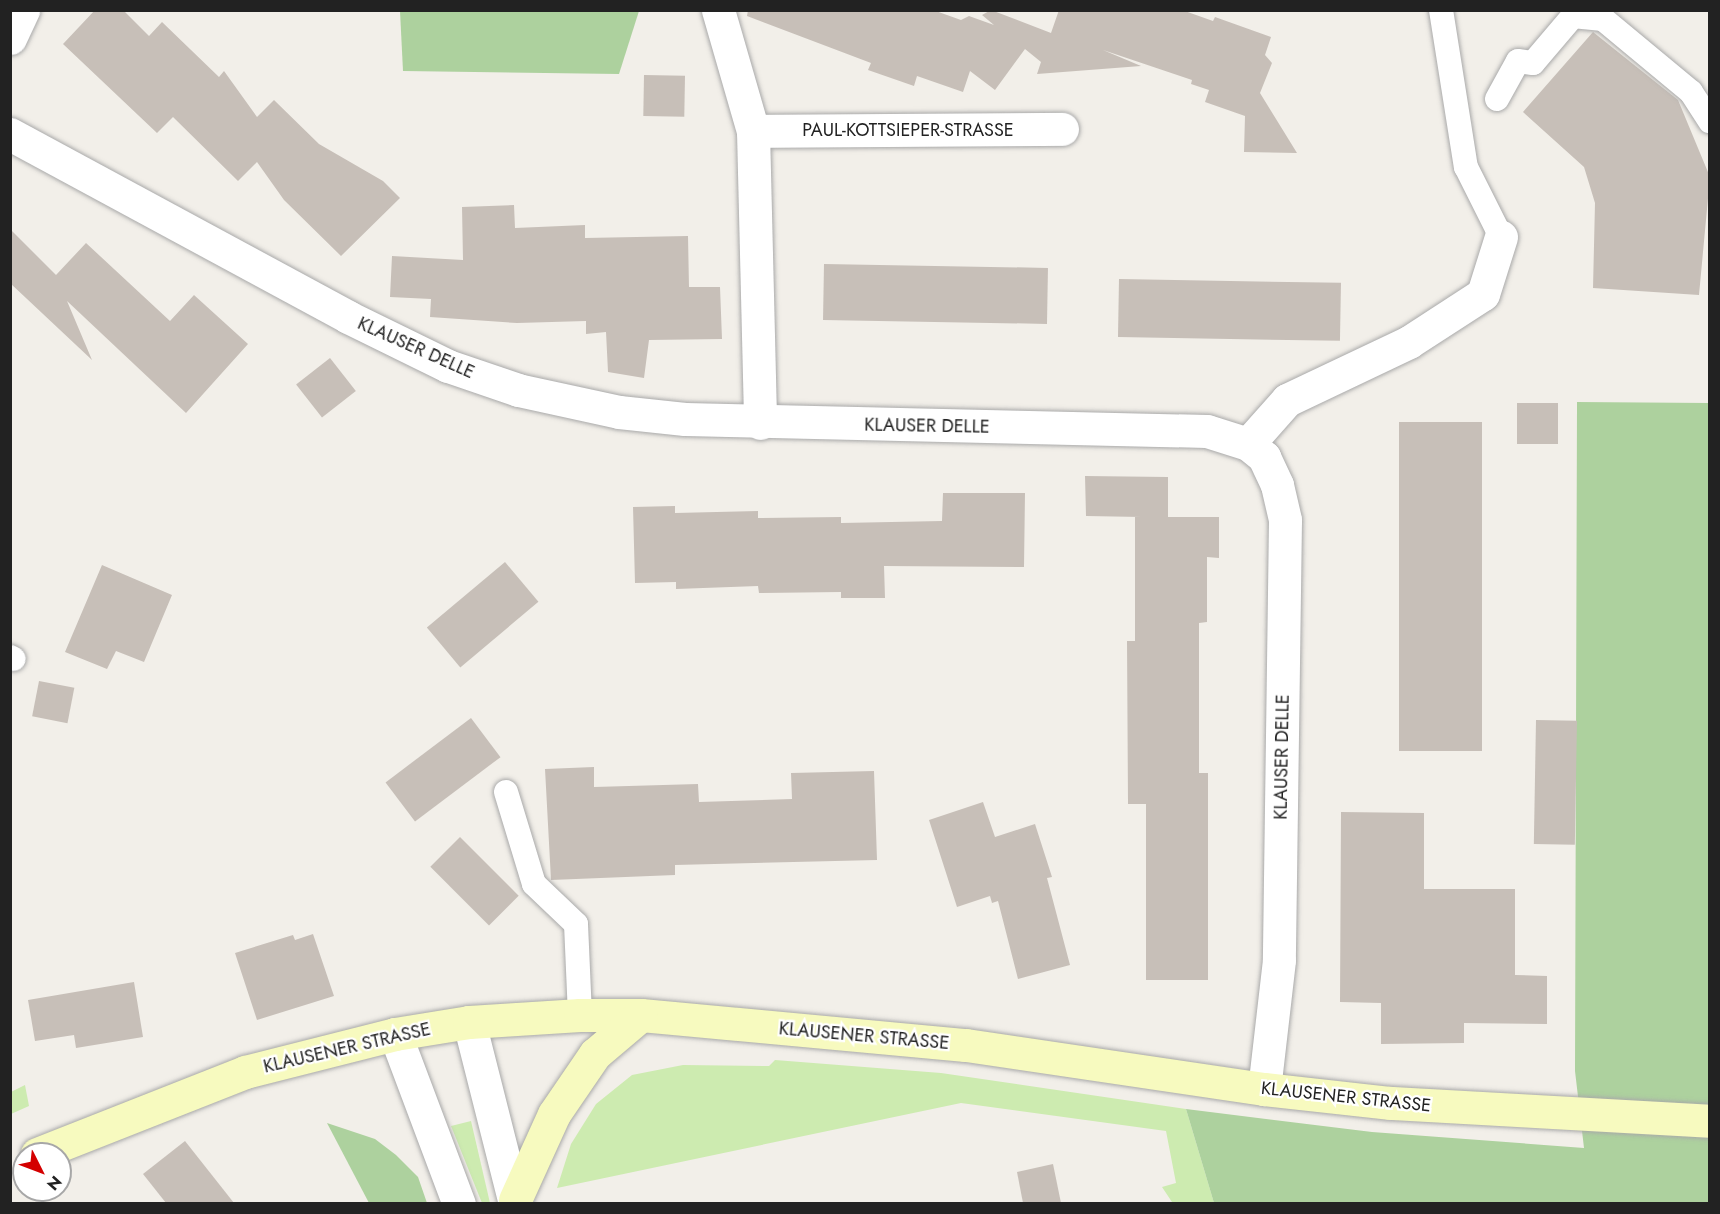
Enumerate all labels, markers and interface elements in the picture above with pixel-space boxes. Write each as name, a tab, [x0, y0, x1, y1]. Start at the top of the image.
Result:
street label: PAUL-KOTTSIEPER-STRASSE	[802, 119, 1014, 141]
street label: KLAUSER DELLE	[354, 313, 478, 383]
street label: KLAUSER DELLE	[864, 414, 990, 438]
street label: KLAUSER DELLE	[1270, 694, 1294, 820]
street label: KLAUSENER STRASSE	[261, 1018, 433, 1078]
street label: KLAUSENER STRASSE	[778, 1018, 950, 1054]
street label: KLAUSENER STRASSE	[1260, 1077, 1432, 1117]
north arrow	[12, 1142, 72, 1202]
text: N	[41, 1171, 67, 1195]

